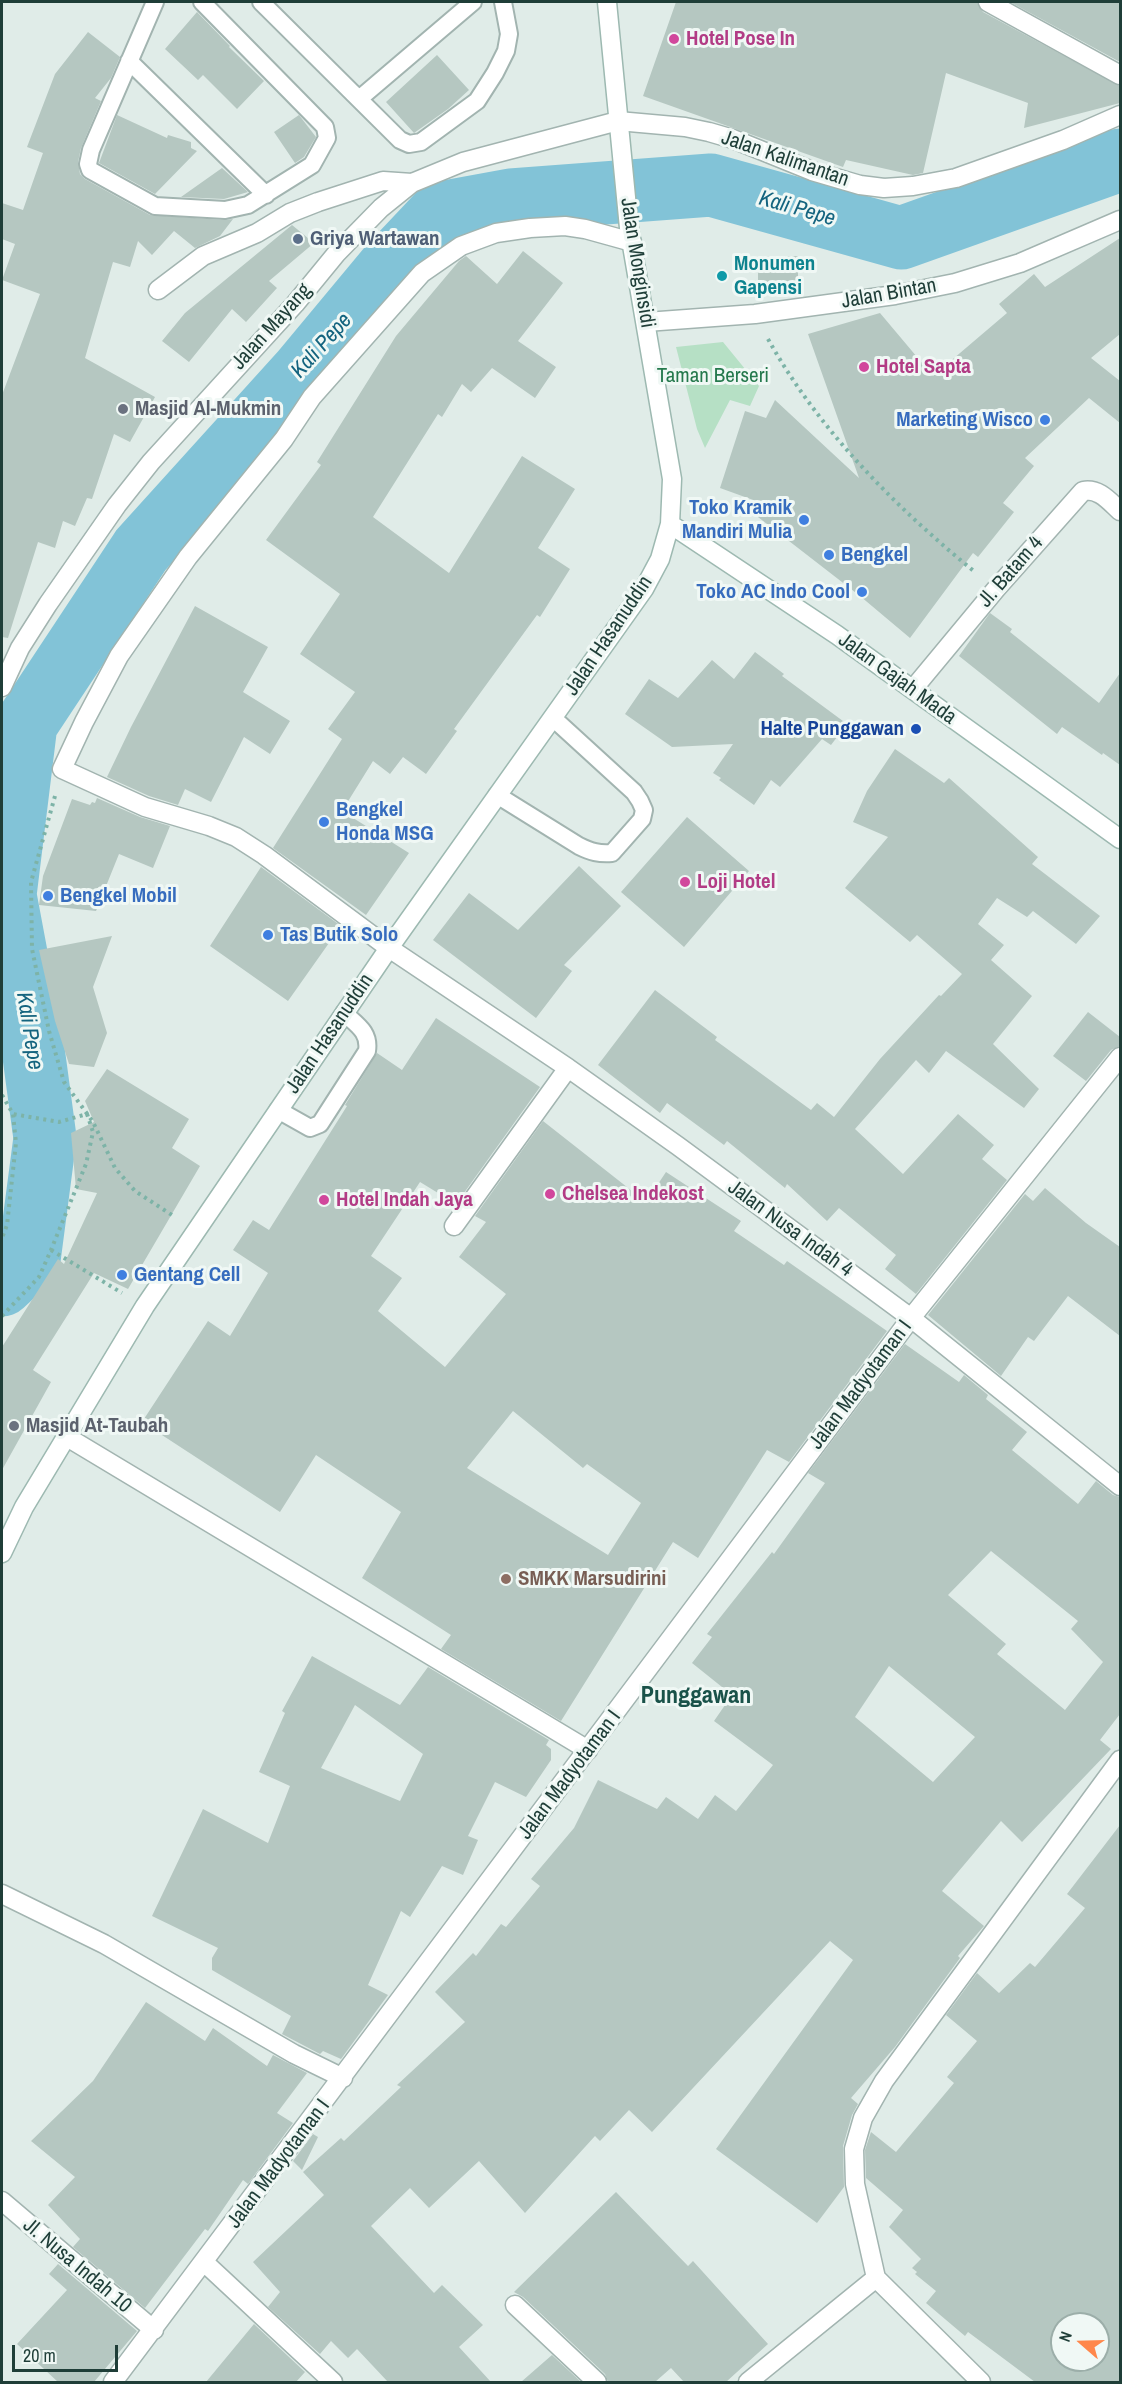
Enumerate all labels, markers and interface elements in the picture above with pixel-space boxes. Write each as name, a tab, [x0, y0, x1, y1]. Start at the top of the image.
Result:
place label: Hotel Pose In	[686, 26, 795, 52]
marker: Hotel Pose In	[667, 32, 681, 46]
street label: Jalan Kalimantan	[718, 125, 852, 193]
water label: Kali Pepe	[756, 186, 838, 232]
street label: Jalan Monginsidi	[614, 196, 660, 330]
place label: Griya Wartawan	[310, 226, 440, 252]
marker: Griya Wartawan	[291, 232, 305, 246]
place label: Monumen Gapensi	[734, 251, 815, 301]
marker: Monumen Gapensi	[715, 269, 729, 283]
street label: Jalan Bintan	[840, 273, 938, 315]
street label: Jalan Mayang	[227, 279, 317, 375]
water label: Kali Pepe	[286, 308, 358, 384]
place label: Hotel Sapta	[876, 354, 971, 380]
marker: Hotel Sapta	[857, 360, 871, 374]
park label: Taman Berseri	[657, 363, 769, 389]
place label: Masjid Al-Mukmin	[135, 396, 281, 422]
marker: Masjid Al-Mukmin	[116, 402, 130, 416]
place label: Marketing Wisco	[896, 407, 1033, 433]
marker: Marketing Wisco	[1038, 413, 1052, 427]
place label: Toko Kramik Mandiri Mulia	[682, 495, 792, 545]
marker: Toko Kramik Mandiri Mulia	[797, 513, 811, 527]
street label: Jl. Batam 4	[973, 531, 1049, 613]
place label: Bengkel	[841, 542, 908, 568]
marker: Bengkel	[822, 548, 836, 562]
street label: Jalan Hasanuddin	[560, 571, 658, 701]
place label: Toko AC Indo Cool	[696, 579, 850, 605]
marker: Toko AC Indo Cool	[855, 585, 869, 599]
street label: Jalan Gajah Mada	[833, 628, 961, 730]
place label: Halte Punggawan	[760, 716, 904, 742]
marker: Halte Punggawan	[909, 722, 923, 736]
place label: Bengkel Honda MSG	[336, 797, 434, 847]
marker: Bengkel Honda MSG	[317, 815, 331, 829]
place label: Loji Hotel	[697, 869, 775, 895]
marker: Loji Hotel	[678, 875, 692, 889]
place label: Bengkel Mobil	[60, 883, 177, 909]
marker: Bengkel Mobil	[41, 889, 55, 903]
place label: Tas Butik Solo	[280, 922, 398, 948]
marker: Tas Butik Solo	[261, 928, 275, 942]
street label: Jalan Hasanuddin	[281, 969, 379, 1099]
water label: Kali Pepe	[10, 990, 48, 1072]
street label: Jalan Nusa Indah 4	[723, 1175, 857, 1283]
place label: Chelsea Indekost	[562, 1181, 704, 1207]
place label: Hotel Indah Jaya	[336, 1187, 473, 1213]
marker: Chelsea Indekost	[543, 1187, 557, 1201]
marker: Hotel Indah Jaya	[317, 1193, 331, 1207]
place label: Gentang Cell	[134, 1262, 240, 1288]
marker: Gentang Cell	[115, 1268, 129, 1282]
street label: Jalan Madyotaman I	[804, 1315, 918, 1455]
place label: Masjid At-Taubah	[26, 1413, 168, 1439]
marker: Masjid At-Taubah	[7, 1419, 21, 1433]
place label: SMKK Marsudirini	[518, 1566, 666, 1592]
marker: SMKK Marsudirini	[499, 1572, 513, 1586]
district label: Punggawan	[641, 1683, 751, 1711]
street label: Jalan Madyotaman I	[513, 1705, 627, 1845]
street label: Jalan Madyotaman I	[222, 2094, 336, 2234]
street label: Jl. Nusa Indah 10	[18, 2213, 136, 2319]
north arrow	[1050, 2312, 1110, 2372]
text: N	[1053, 2328, 1077, 2345]
scale bar	[15, 2333, 122, 2371]
text: 20 m	[23, 2343, 56, 2368]

